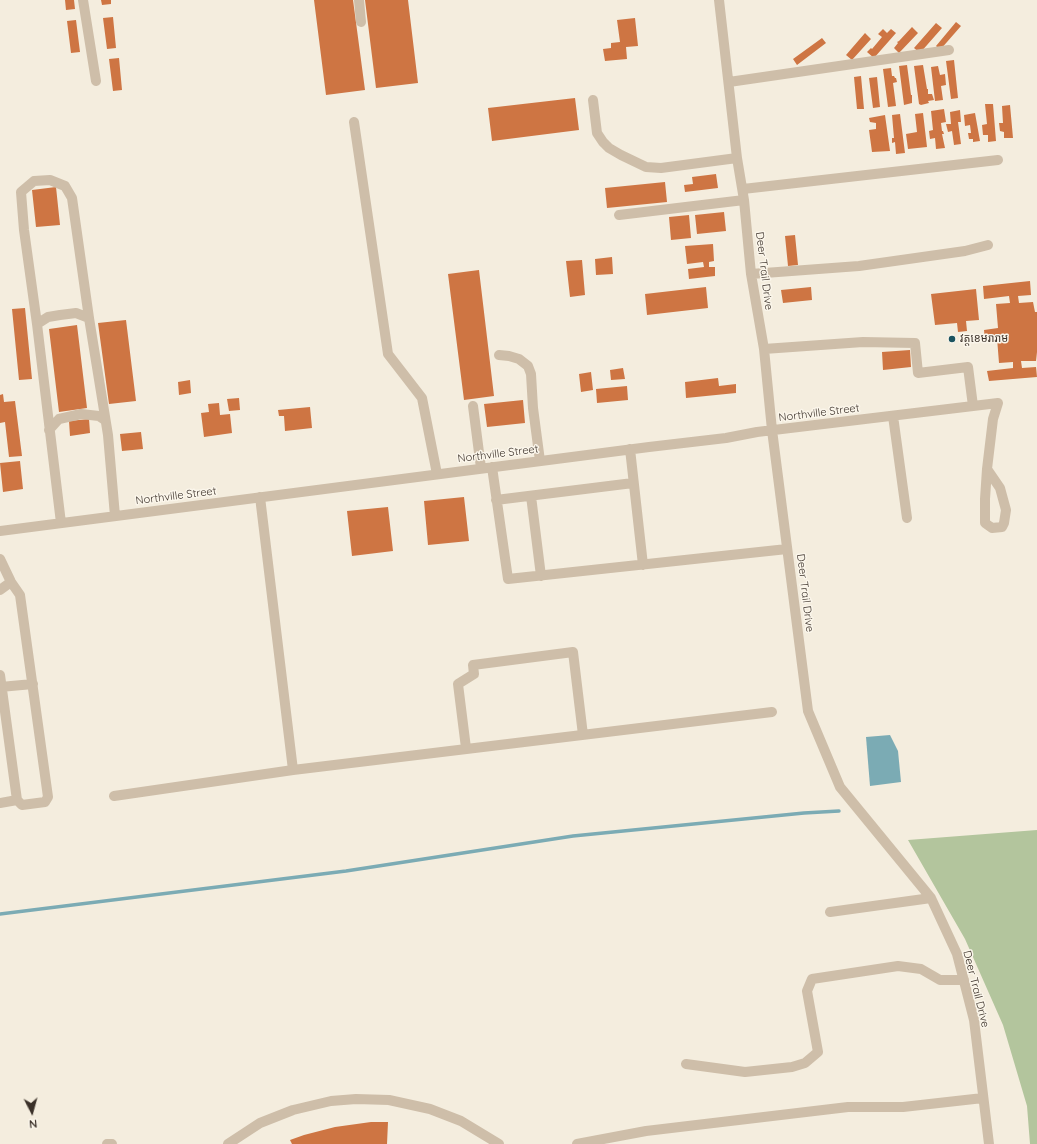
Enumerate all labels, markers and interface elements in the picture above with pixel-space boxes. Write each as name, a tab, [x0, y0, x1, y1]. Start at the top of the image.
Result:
street label: Deer Trail Drive	[753, 231, 775, 311]
place label: វត្តខេមរារាម	[960, 332, 1008, 346]
marker: វត្តខេមរារាម	[947, 334, 957, 344]
street label: Northville Street	[778, 402, 860, 424]
street label: Northville Street	[457, 443, 539, 465]
street label: Northville Street	[135, 485, 217, 507]
street label: Deer Trail Drive	[794, 553, 816, 633]
street label: Deer Trail Drive	[960, 949, 992, 1029]
north arrow	[12, 1092, 52, 1132]
text: N	[28, 1117, 38, 1131]

